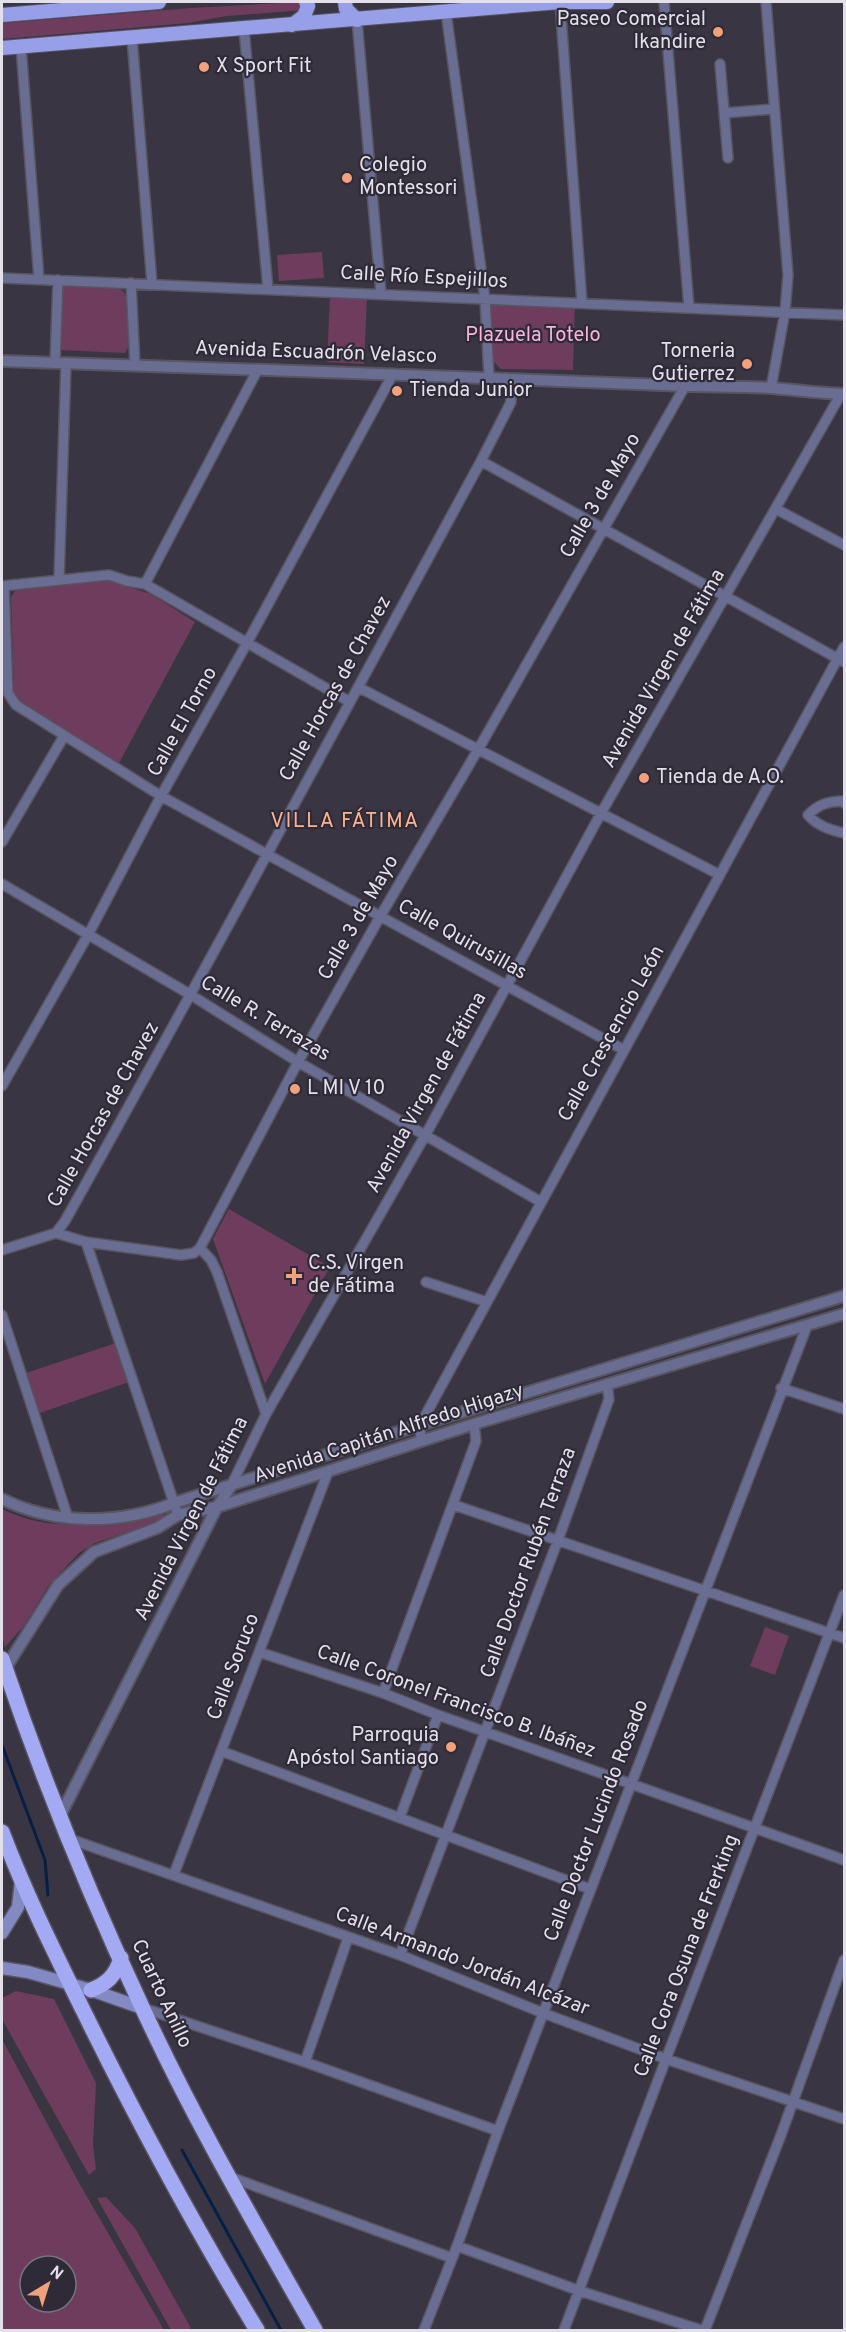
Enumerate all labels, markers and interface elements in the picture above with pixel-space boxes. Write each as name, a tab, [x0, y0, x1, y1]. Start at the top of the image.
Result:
place label: Paseo Comercial Ikandire	[557, 7, 706, 56]
marker: Paseo Comercial Ikandire	[711, 25, 725, 39]
place label: X Sport Fit	[216, 54, 312, 80]
marker: X Sport Fit	[197, 60, 211, 74]
place label: Colegio Montessori	[359, 153, 457, 202]
marker: Colegio Montessori	[340, 171, 354, 185]
street label: Calle Río Espejillos	[339, 261, 509, 295]
park label: Plazuela Totelo	[465, 323, 601, 349]
street label: Avenida Escuadrón Velasco	[194, 336, 438, 370]
place label: Torneria Gutierrez	[651, 339, 735, 388]
marker: Torneria Gutierrez	[740, 357, 754, 371]
place label: Tienda Junior	[409, 378, 532, 404]
marker: Tienda Junior	[390, 384, 404, 398]
street label: Calle 3 de Mayo	[555, 429, 647, 563]
street label: Avenida Virgen de Fátima	[596, 565, 732, 773]
street label: Calle Horcas de Chavez	[274, 592, 398, 786]
street label: Calle El Torno	[142, 662, 224, 782]
place label: Tienda de A.O.	[656, 765, 784, 791]
marker: Tienda de A.O.	[637, 771, 651, 785]
district label: VILLA FÁTIMA	[270, 807, 420, 835]
street label: Calle 3 de Mayo	[313, 851, 405, 985]
street label: Calle Quirusillas	[393, 894, 531, 986]
street label: Calle Crescencio León	[553, 941, 671, 1127]
street label: Calle R. Terrazas	[195, 970, 335, 1068]
street label: Avenida Virgen de Fátima	[361, 988, 493, 1198]
street label: Calle Horcas de Chavez	[42, 1018, 166, 1212]
place label: L MI V 10	[307, 1076, 385, 1102]
marker: L MI V 10	[288, 1082, 302, 1096]
place label: C.S. Virgen de Fátima	[308, 1251, 404, 1300]
marker: C.S. Virgen de Fátima	[285, 1267, 303, 1285]
street label: Avenida Capitán Alfredo Higazy	[251, 1378, 527, 1490]
street label: Avenida Virgen de Fátima	[129, 1412, 255, 1626]
street label: Calle Doctor Rubén Terraza	[475, 1444, 583, 1682]
street label: Calle Soruco	[202, 1610, 266, 1724]
street label: Calle Coronel Francisco B. Ibáñez	[313, 1639, 599, 1765]
street label: Calle Doctor Lucindo Rosado	[539, 1696, 655, 1946]
place label: Parroquia Apóstol Santiago	[286, 1723, 439, 1772]
marker: Parroquia Apóstol Santiago	[444, 1740, 458, 1754]
street label: Calle Cora Osuna de Frerking	[629, 1831, 745, 2081]
street label: Calle Armando Jordán Alcázar	[331, 1901, 593, 2023]
street label: Cuarto Anillo	[124, 1935, 198, 2053]
north arrow	[18, 2254, 78, 2314]
text: N	[45, 2262, 67, 2285]

